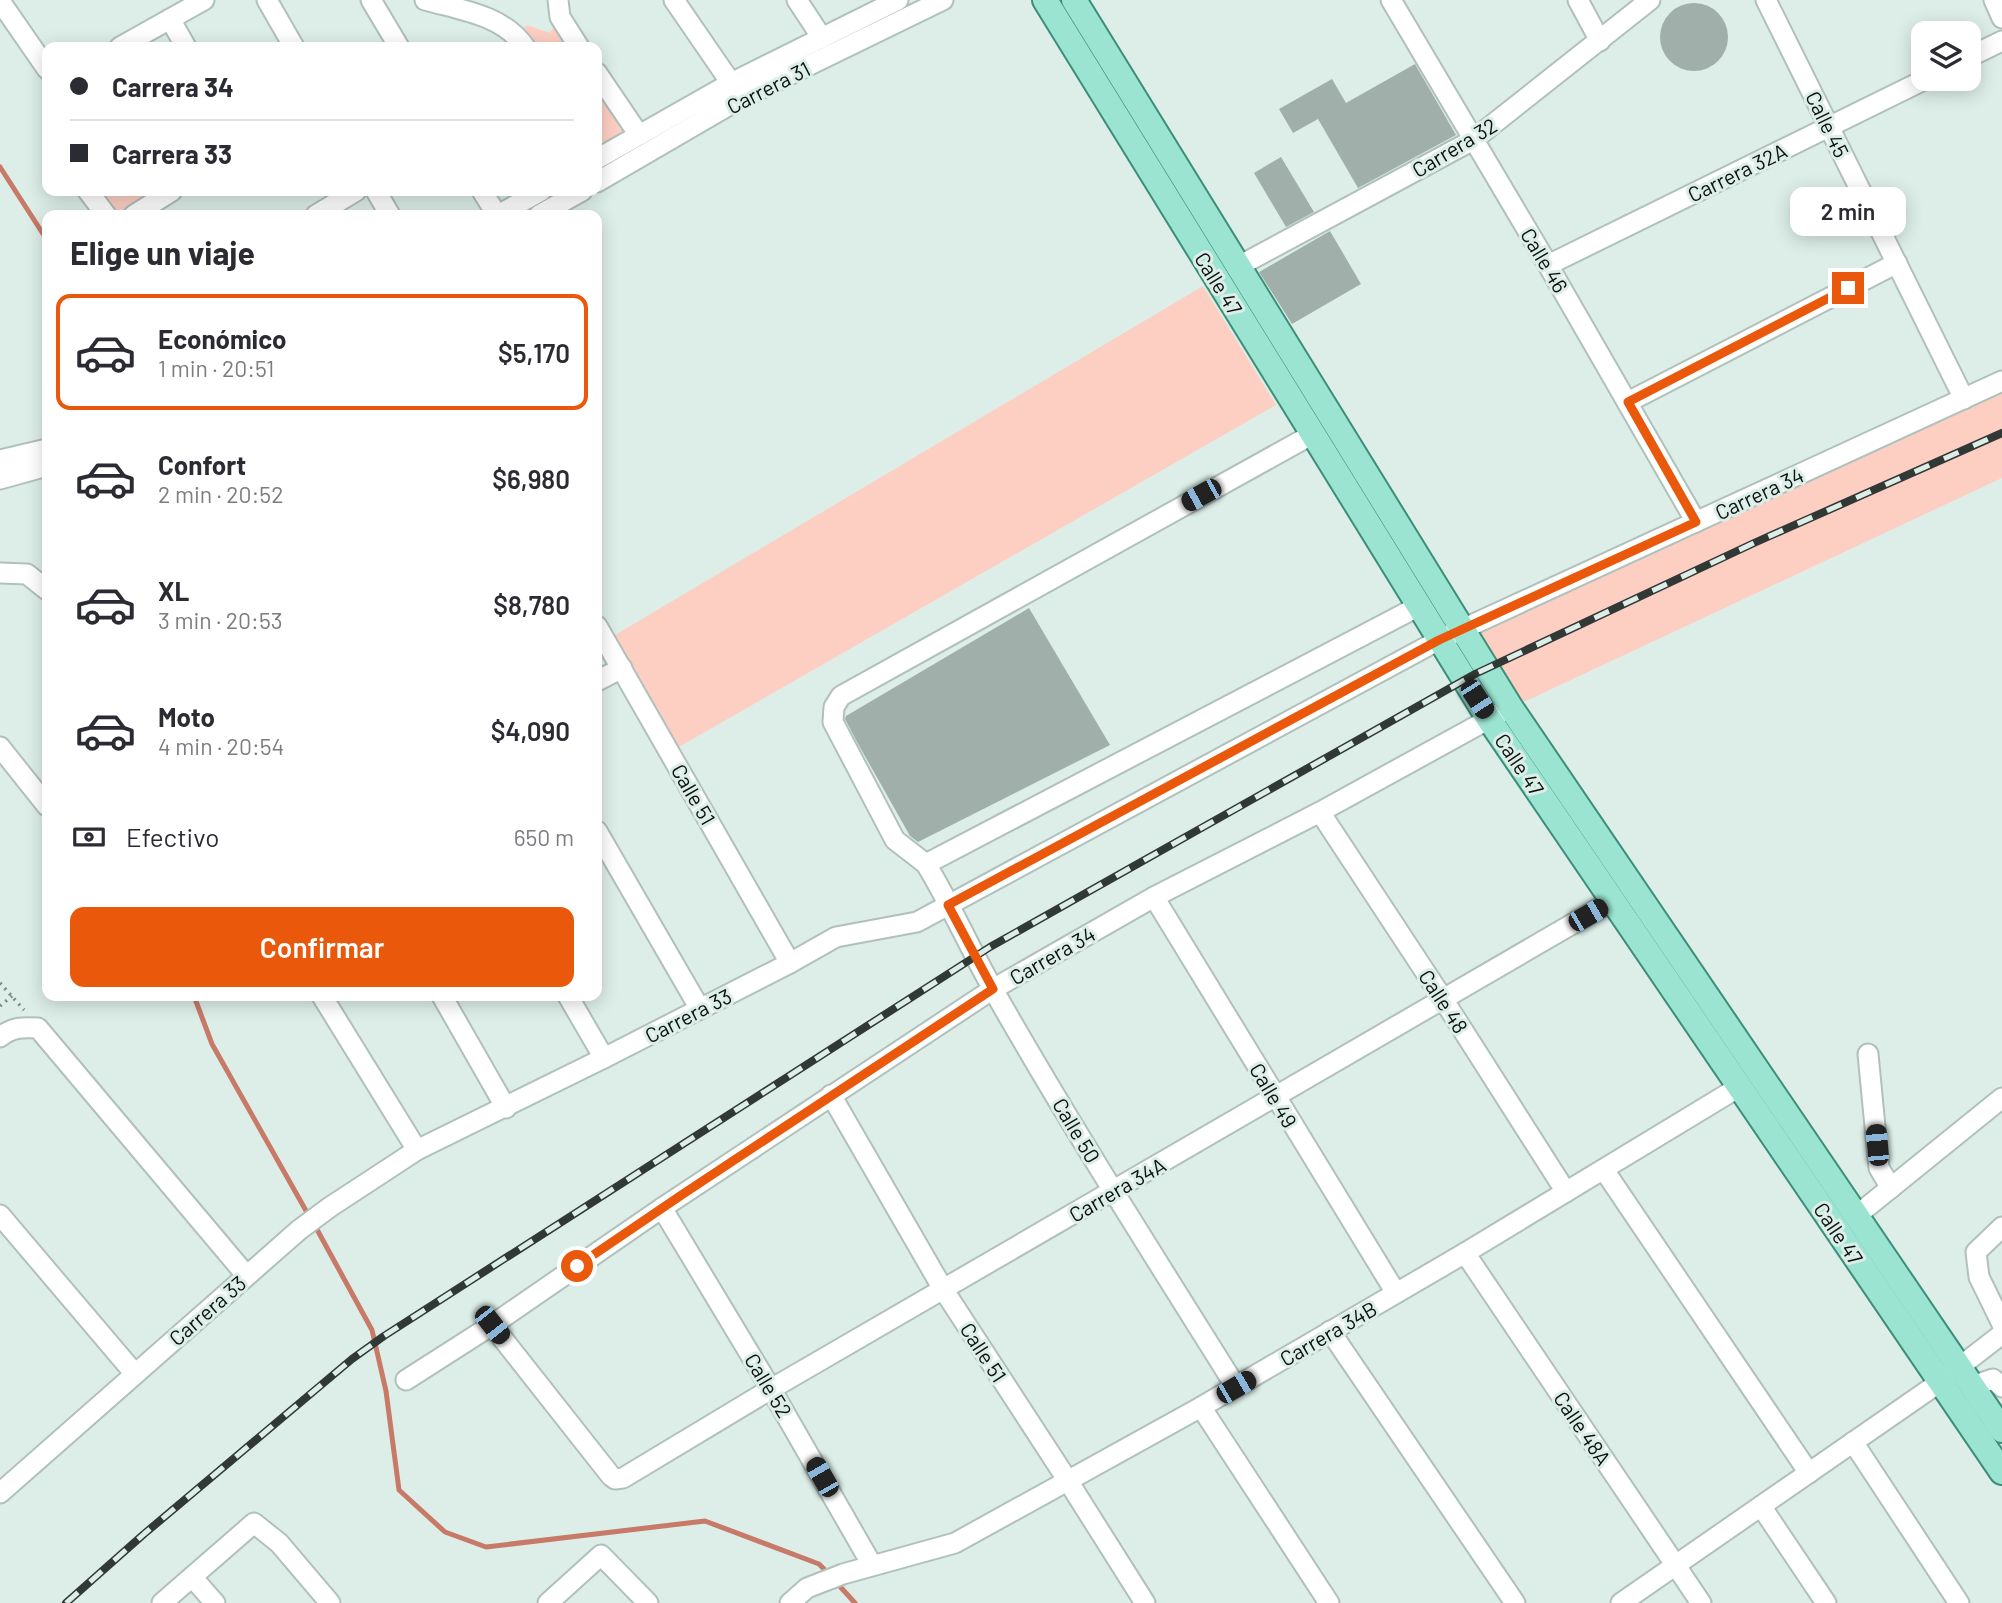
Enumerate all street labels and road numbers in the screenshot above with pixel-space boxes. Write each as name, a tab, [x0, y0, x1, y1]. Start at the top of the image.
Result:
street label: Carrera 31	[722, 55, 814, 119]
street label: Calle 45	[1801, 87, 1855, 161]
street label: Carrera 32	[1407, 112, 1501, 182]
street label: Carrera 32A	[1683, 137, 1791, 207]
street label: Calle 46	[1516, 223, 1574, 297]
street label: Calle 47	[1190, 247, 1248, 319]
street label: Carrera 34	[1711, 462, 1807, 524]
street label: Calle 47	[1490, 728, 1550, 800]
street label: Calle 51	[667, 759, 721, 829]
street label: Carrera 34	[1005, 921, 1099, 989]
street label: Calle 48	[1414, 964, 1474, 1038]
street label: Carrera 33	[641, 983, 735, 1047]
street label: Calle 49	[1245, 1058, 1303, 1132]
street label: Calle 50	[1048, 1093, 1106, 1167]
street label: Carrera 34A	[1064, 1151, 1170, 1227]
street label: Calle 47	[1809, 1197, 1869, 1269]
street label: Carrera 33	[163, 1270, 251, 1350]
street label: Carrera 34B	[1275, 1295, 1381, 1371]
street label: Calle 51	[956, 1318, 1012, 1386]
street label: Calle 52	[740, 1348, 798, 1422]
street label: Calle 48A	[1549, 1386, 1617, 1470]

